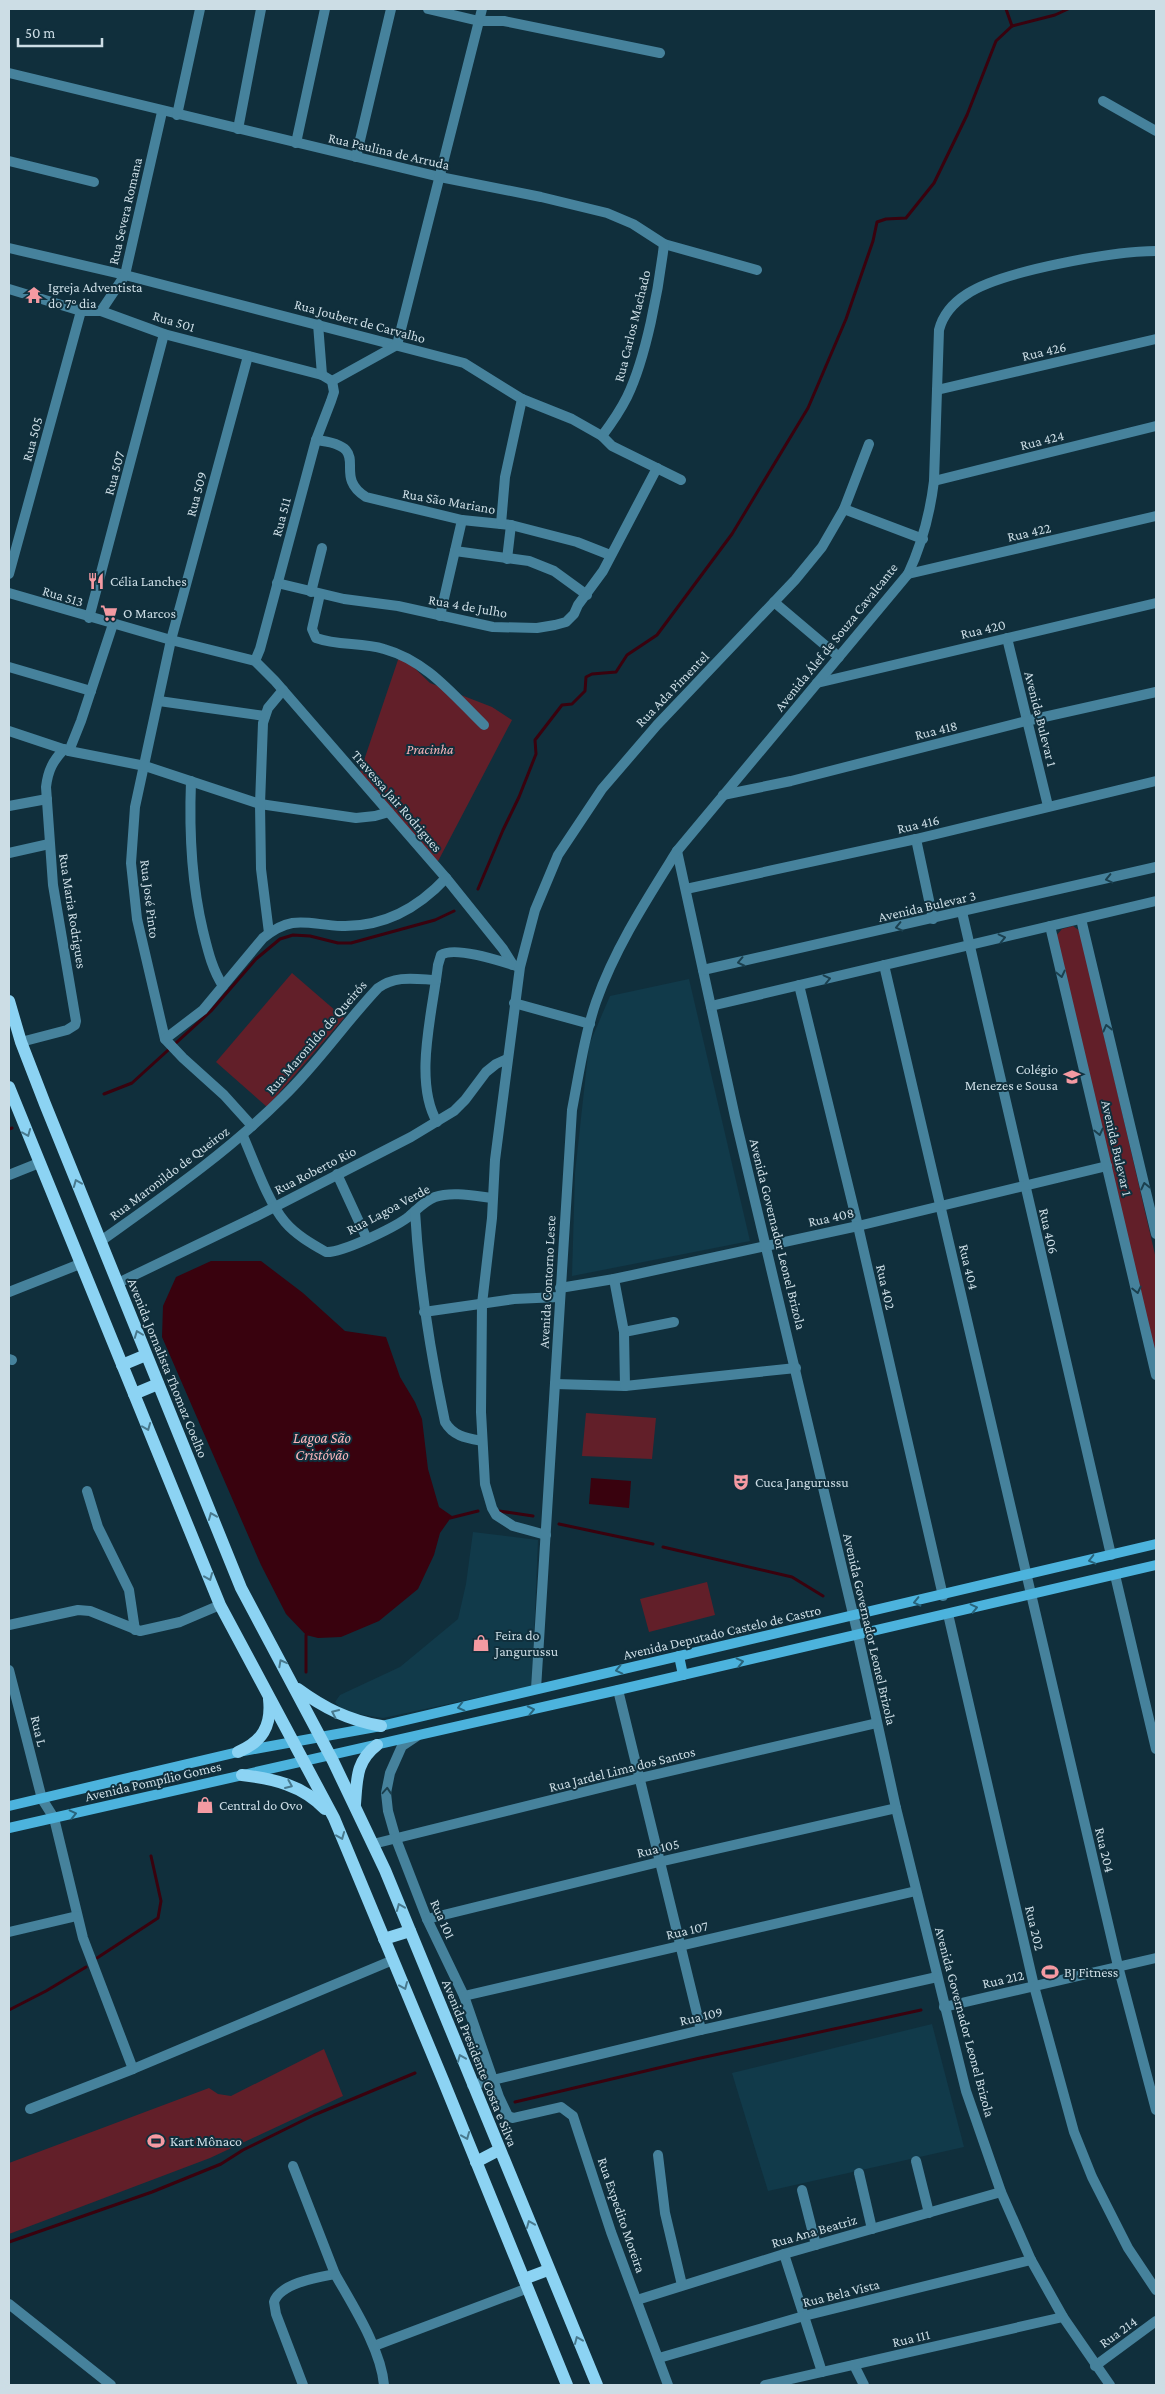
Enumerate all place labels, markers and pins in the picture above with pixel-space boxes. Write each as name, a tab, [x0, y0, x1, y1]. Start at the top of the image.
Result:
place label: Igreja Adventista do 7° dia	[48, 279, 143, 311]
temple icon: Igreja Adventista do 7° dia	[24, 285, 44, 305]
restaurant icon: Célia Lanches	[86, 571, 106, 591]
place label: Célia Lanches	[110, 573, 187, 589]
supermarket icon: O Marcos	[99, 603, 119, 623]
place label: O Marcos	[123, 605, 176, 621]
place label: Colégio Menezes e Sousa	[965, 1061, 1059, 1093]
school or university icon: Colégio Menezes e Sousa	[1062, 1067, 1082, 1087]
theatre icon: Cuca Jangurussu	[731, 1472, 751, 1492]
place label: Cuca Jangurussu	[755, 1474, 849, 1490]
place label: Feira do Jangurussu	[493, 1627, 559, 1659]
shop icon: Feira do Jangurussu	[471, 1633, 491, 1653]
shop icon: Central do Ovo	[195, 1795, 215, 1815]
place label: Central do Ovo	[219, 1797, 303, 1813]
sports icon: BJ Fitness	[1040, 1962, 1060, 1982]
place label: BJ Fitness	[1064, 1964, 1118, 1980]
sports icon: Kart Mônaco	[146, 2131, 166, 2151]
place label: Kart Mônaco	[170, 2133, 242, 2149]

